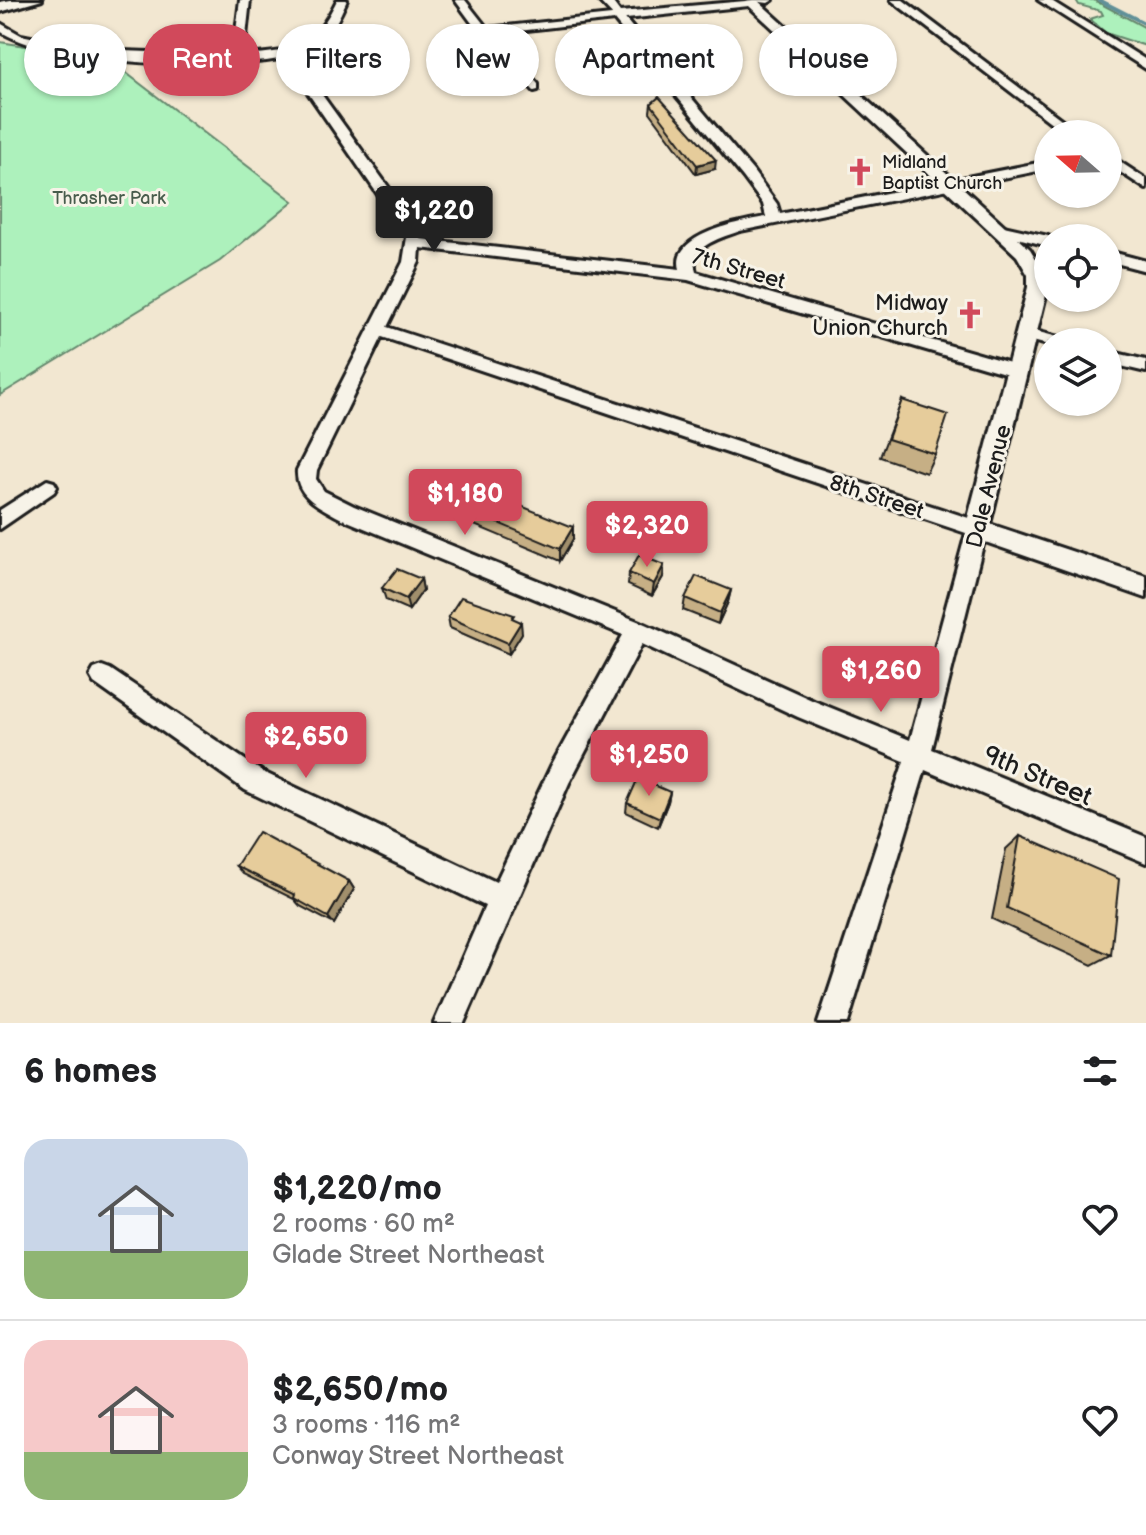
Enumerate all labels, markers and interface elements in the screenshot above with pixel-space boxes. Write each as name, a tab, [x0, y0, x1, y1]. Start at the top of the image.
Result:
chip: Buy	[24, 24, 127, 96]
chip: Rent	[143, 24, 260, 96]
chip: Filters	[276, 24, 410, 96]
chip: New	[426, 24, 539, 96]
chip: Apartment	[555, 24, 743, 96]
chip: House	[759, 24, 897, 96]
north arrow	[1034, 120, 1122, 208]
map controls	[1034, 120, 1122, 416]
place label: Midland Baptist Church	[882, 152, 1002, 194]
church icon: Midland Baptist Church	[845, 157, 875, 187]
pin: $1,220	[369, 186, 499, 254]
park label: Thrasher Park	[52, 188, 166, 209]
text: $1,220	[394, 196, 474, 227]
button: locate	[1034, 224, 1122, 312]
street label: 7th Street	[689, 243, 789, 296]
place label: Midway Union Church	[812, 290, 948, 342]
church icon: Midway Union Church	[955, 300, 985, 330]
button: layers	[1034, 328, 1122, 416]
street label: Dale Avenue	[961, 422, 1018, 551]
pin: $1,180	[400, 469, 530, 537]
street label: 8th Street	[826, 469, 927, 525]
text: $1,180	[427, 479, 503, 510]
pin: $2,320	[582, 501, 712, 569]
text: $2,320	[605, 511, 689, 542]
pin: $1,260	[816, 646, 946, 714]
text: $1,260	[840, 656, 922, 687]
pin: $2,650	[241, 712, 371, 780]
text: $2,650	[263, 722, 349, 753]
pin: $1,250	[584, 730, 714, 798]
text: $1,250	[609, 740, 689, 771]
street label: 9th Street	[978, 740, 1097, 813]
icon: filters	[1078, 1049, 1122, 1093]
text: 6 homes	[24, 1051, 157, 1092]
text: $1,220/mo	[272, 1168, 442, 1209]
icon: home	[88, 1171, 184, 1267]
icon: heart	[1078, 1197, 1122, 1241]
text: 2 rooms · 60 m²	[272, 1209, 455, 1240]
text: Glade Street Northeast	[272, 1240, 544, 1271]
text: $2,650/mo	[272, 1369, 448, 1410]
icon: home	[88, 1372, 184, 1468]
icon: heart	[1078, 1398, 1122, 1442]
text: 3 rooms · 116 m²	[272, 1410, 461, 1441]
text: Conway Street Northeast	[272, 1441, 564, 1472]

